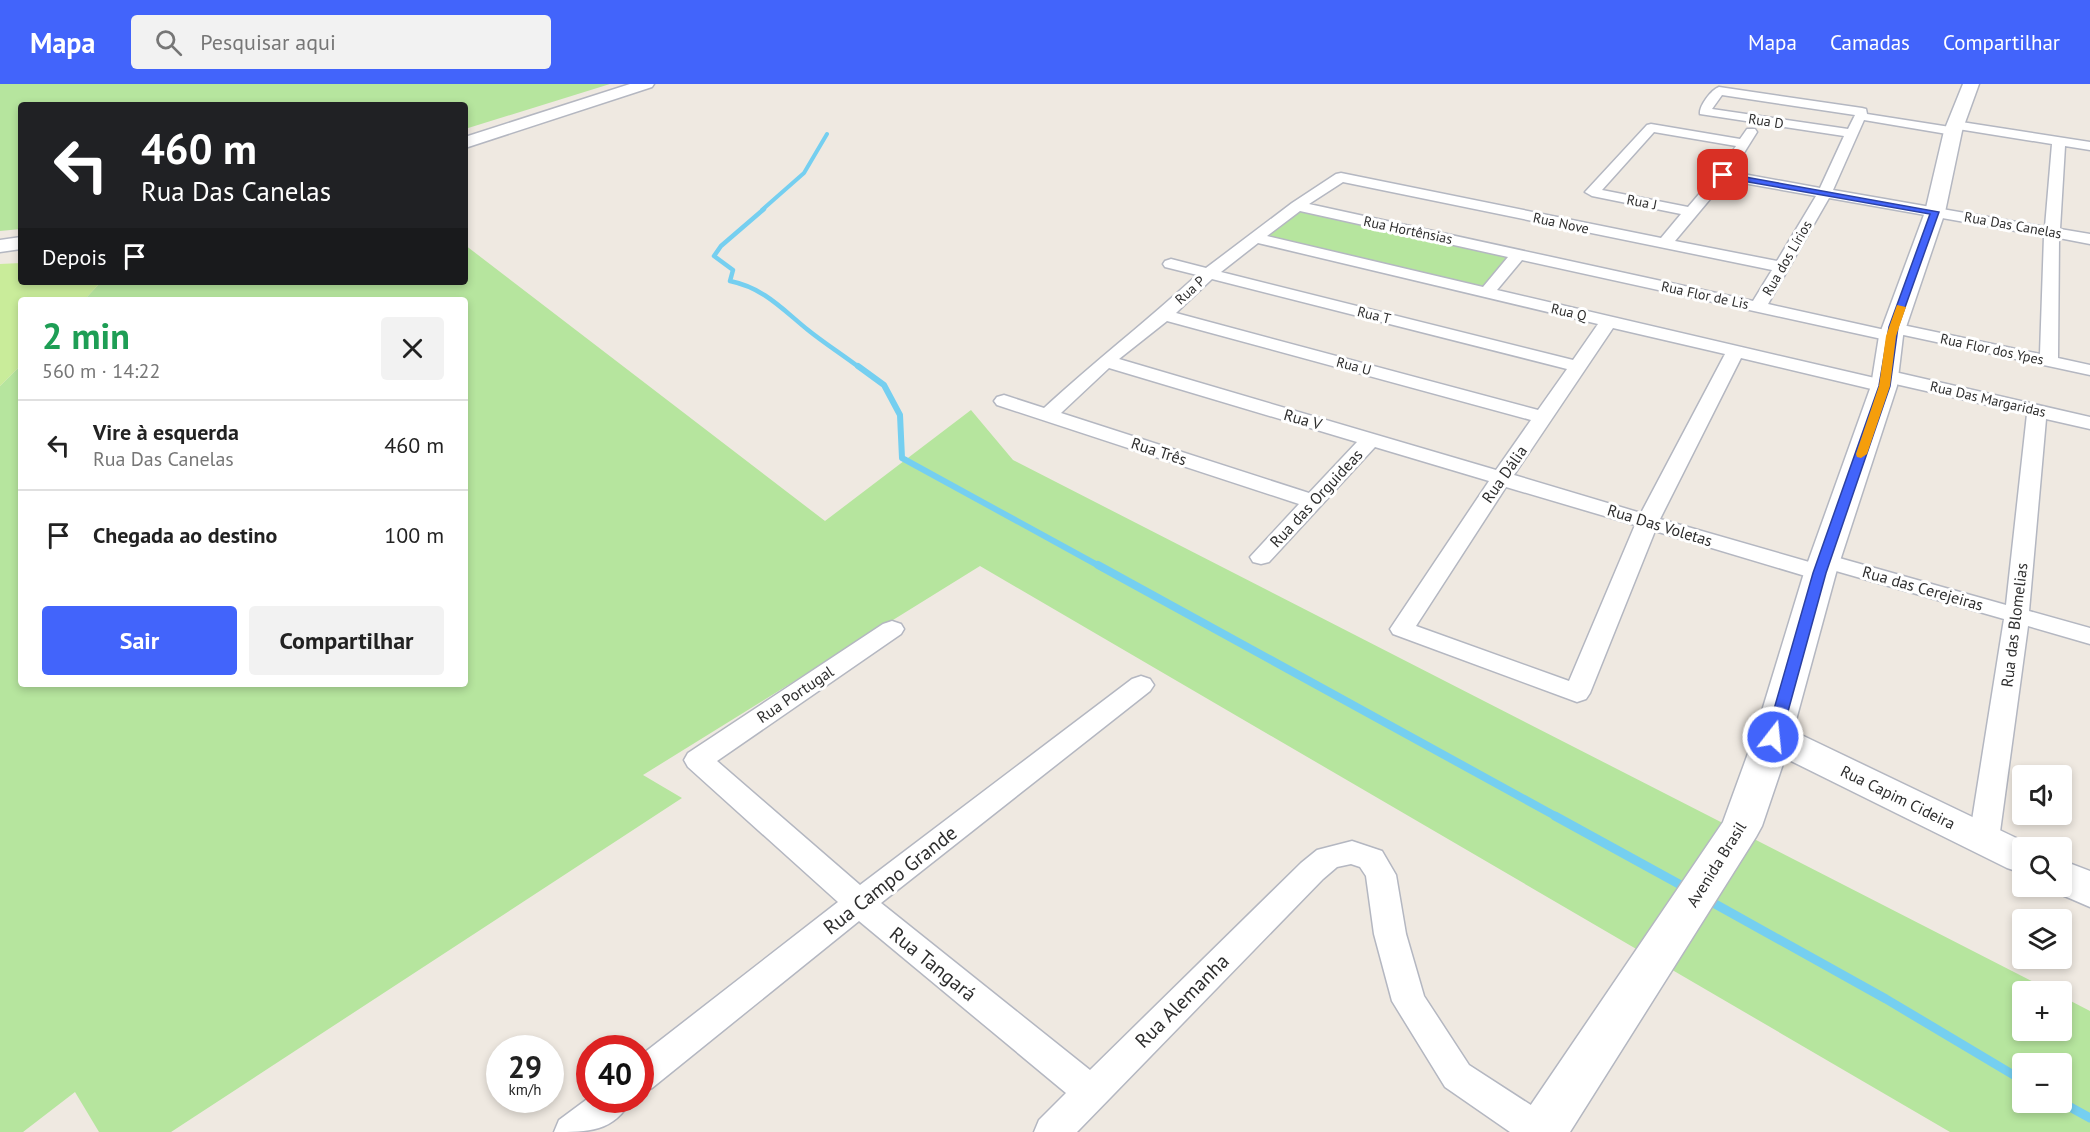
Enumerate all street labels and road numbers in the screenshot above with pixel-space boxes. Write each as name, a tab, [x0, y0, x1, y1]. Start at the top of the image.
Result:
street label: Rua D	[1747, 109, 1785, 133]
street label: Rua J	[1625, 190, 1659, 214]
street label: Rua Nove	[1531, 208, 1591, 238]
street label: Rua Das Canelas	[1963, 208, 2063, 242]
street label: Rua Hortênsias	[1362, 212, 1454, 248]
street label: Rua dos Lírios	[1758, 217, 1816, 299]
street label: Rua P	[1171, 272, 1209, 308]
street label: Rua Flor de Lis	[1660, 277, 1751, 313]
street label: Rua Q	[1549, 299, 1589, 325]
street label: Rua T	[1355, 302, 1393, 328]
street label: Rua Flor dos Ypes	[1939, 329, 2046, 369]
street label: Rua U	[1335, 353, 1373, 379]
street label: Rua Das Margaridas	[1928, 377, 2048, 421]
street label: Rua V	[1282, 404, 1325, 434]
street label: Rua Três	[1129, 433, 1190, 469]
street label: Rua Dália	[1477, 441, 1531, 507]
street label: Rua das Orguideas	[1265, 445, 1367, 551]
street label: Rua Das Voletas	[1605, 500, 1715, 551]
street label: Rua das Cerejeiras	[1860, 561, 1986, 615]
street label: Rua das Blomelias	[1996, 561, 2032, 688]
street label: Rua Portugal	[753, 661, 837, 727]
street label: Rua Capim Cideira	[1837, 761, 1959, 833]
street label: Avenida Brasil	[1682, 817, 1750, 910]
street label: Rua Campo Grande	[818, 820, 962, 940]
street label: Rua Tangará	[884, 921, 982, 1007]
street label: Rua Alemanha	[1129, 948, 1235, 1054]

